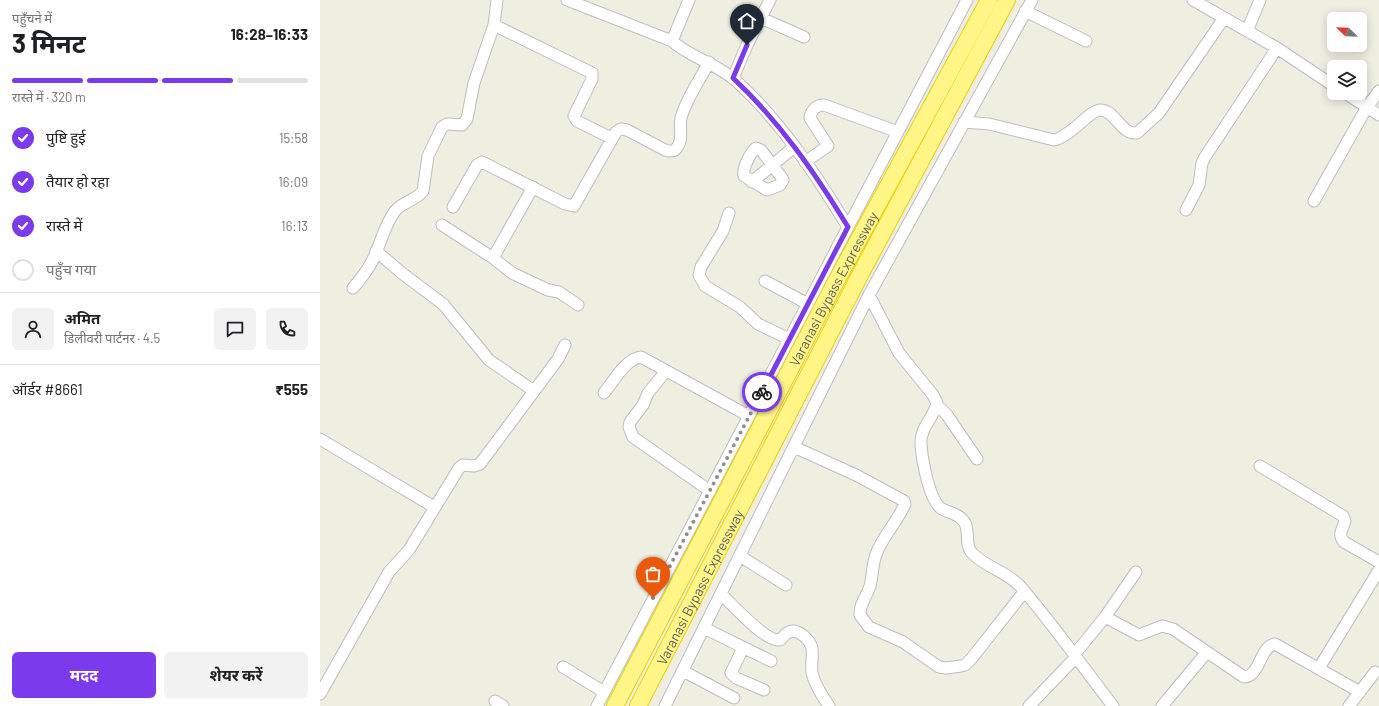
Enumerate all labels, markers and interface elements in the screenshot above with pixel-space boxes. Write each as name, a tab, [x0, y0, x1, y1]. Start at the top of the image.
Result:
pin	[730, 4, 764, 45]
text: पहुँचने में	[12, 10, 52, 26]
icon: home	[736, 10, 758, 32]
north arrow	[1327, 12, 1367, 52]
map controls	[1327, 12, 1367, 100]
text: 16:28–16:33	[230, 25, 308, 43]
text: 3 मिनट	[12, 27, 86, 58]
button: layers	[1327, 60, 1367, 100]
text: रास्ते में · 320 m	[12, 89, 86, 105]
icon: check	[12, 127, 34, 149]
text: पुष्टि हुई	[46, 128, 86, 146]
text: 15:58	[279, 130, 308, 146]
icon: check	[12, 171, 34, 193]
text: तैयार हो रहा	[46, 172, 109, 190]
text: 16:09	[278, 174, 308, 190]
street label: Varanasi Bypass Expressway	[785, 208, 881, 369]
icon: check	[12, 215, 34, 237]
text: रास्ते में	[46, 216, 82, 234]
text: 16:13	[281, 218, 308, 234]
text: पहुँच गया	[46, 260, 96, 278]
button: person	[12, 308, 54, 350]
button: chat	[214, 308, 256, 350]
button: phone	[266, 308, 308, 350]
text: अमित	[64, 309, 100, 327]
text: डिलीवरी पार्टनर · 4.5	[64, 330, 160, 346]
courier	[742, 372, 782, 412]
text: ऑर्डर #8661	[12, 380, 83, 398]
text: ₹555	[275, 380, 308, 398]
icon: bike	[751, 381, 773, 403]
street label: Varanasi Bypass Expressway	[652, 506, 747, 667]
pin	[636, 557, 670, 598]
icon: bag	[642, 563, 664, 585]
button: मदद	[12, 652, 156, 698]
button: शेयर करें	[164, 652, 308, 698]

